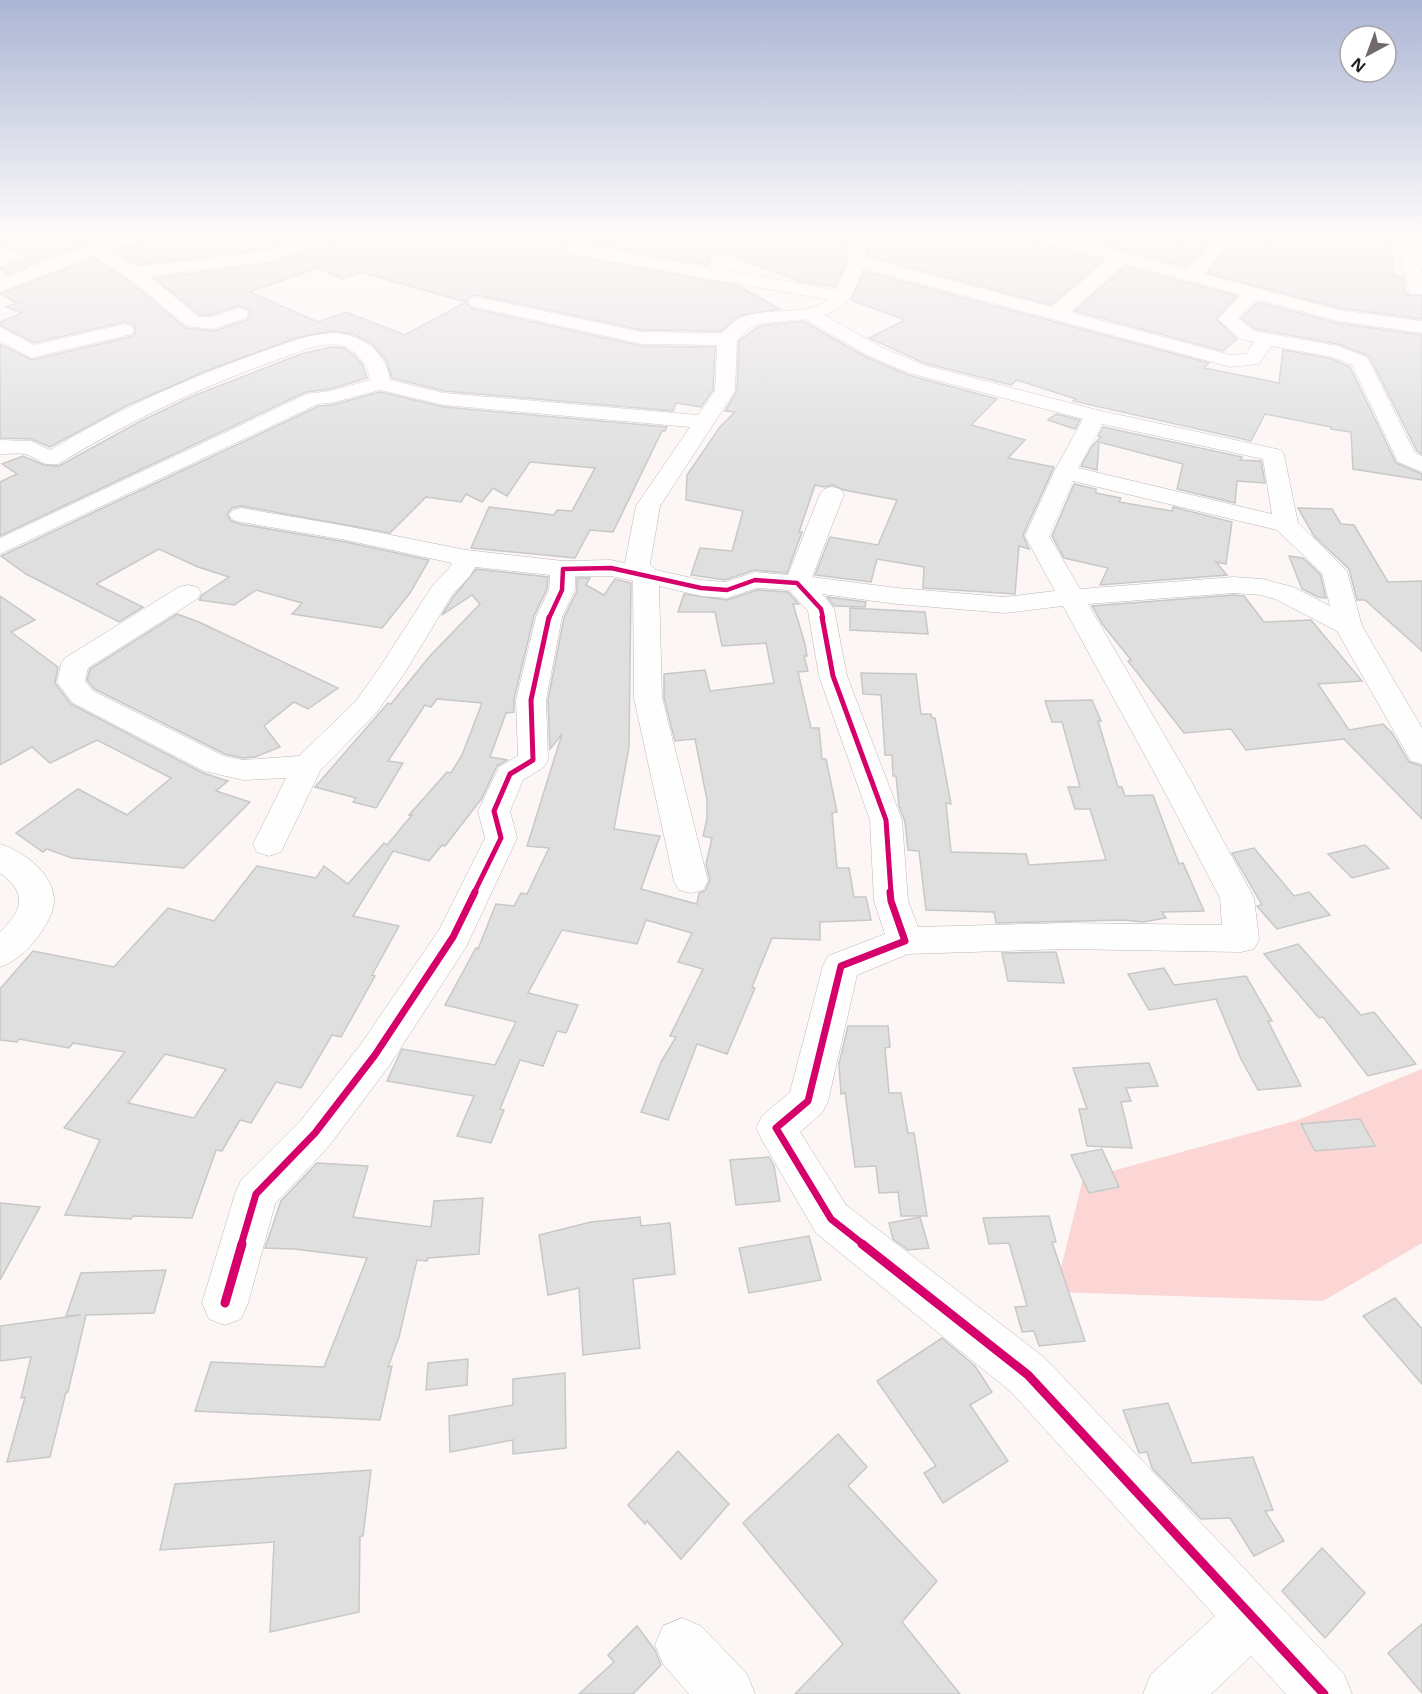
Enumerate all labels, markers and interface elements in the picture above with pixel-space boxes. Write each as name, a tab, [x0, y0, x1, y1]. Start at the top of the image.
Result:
north arrow	[1338, 24, 1398, 84]
text: N	[1346, 53, 1370, 78]

